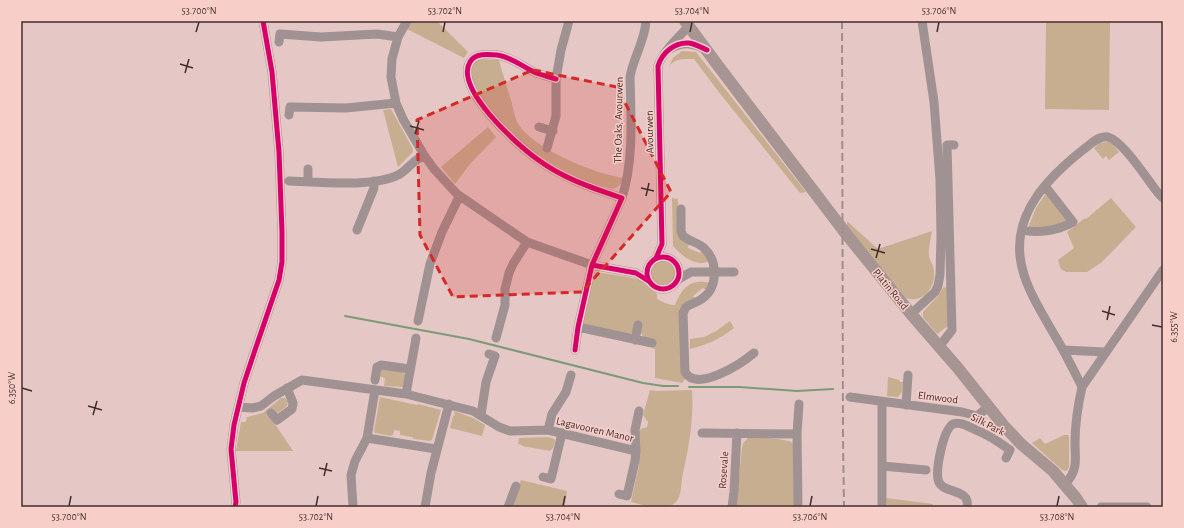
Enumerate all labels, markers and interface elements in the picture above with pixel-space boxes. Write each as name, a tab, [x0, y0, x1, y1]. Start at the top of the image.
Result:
text: 53.700°N	[181, 6, 217, 16]
text: 53.702°N	[428, 6, 462, 16]
text: 53.704°N	[675, 6, 709, 16]
text: 53.706°N	[922, 6, 956, 16]
street label: The Oaks, Avourwen	[612, 77, 625, 163]
street label: Avourwen	[644, 110, 655, 154]
street label: Platin Road	[871, 267, 911, 312]
text: 6.355°W	[1169, 311, 1179, 343]
text: 6.350°W	[7, 372, 17, 404]
street label: Elmwood	[917, 390, 959, 405]
street label: Silk Park	[969, 411, 1006, 438]
street label: Lagavooren Manor	[555, 415, 635, 444]
street label: Rosevale	[717, 451, 730, 489]
text: 53.700°N	[51, 512, 87, 522]
text: 53.702°N	[299, 512, 333, 522]
text: 53.704°N	[546, 512, 580, 522]
text: 53.706°N	[793, 512, 827, 522]
text: 53.708°N	[1040, 512, 1074, 522]

